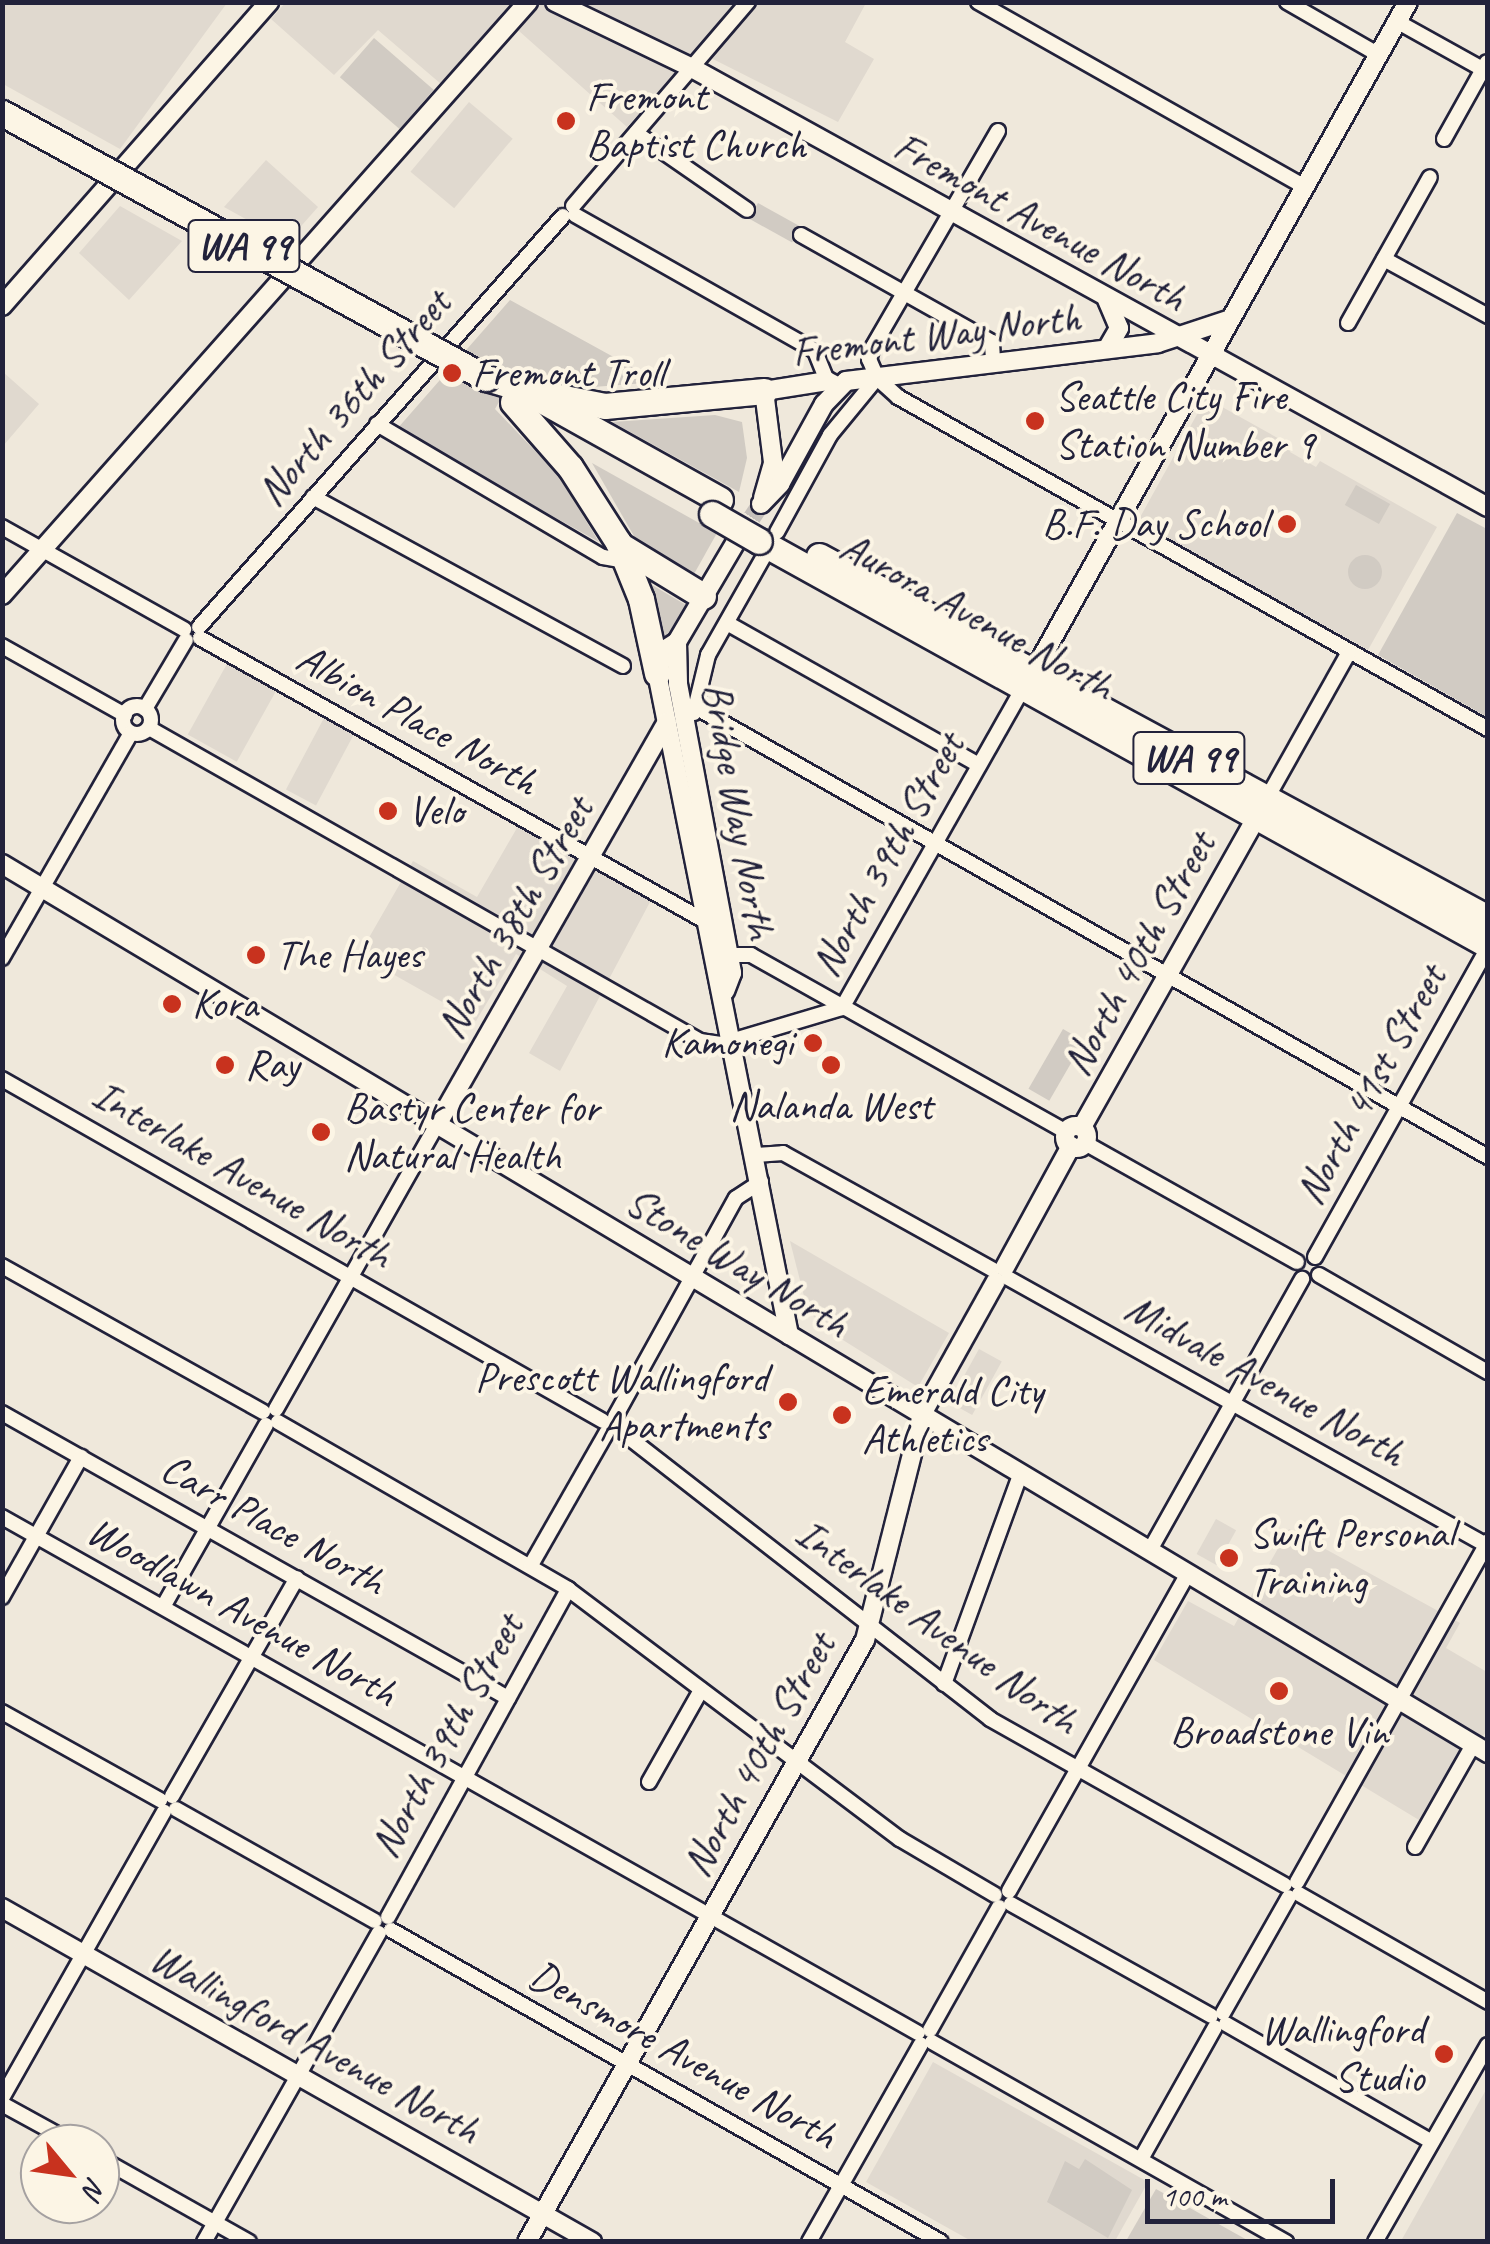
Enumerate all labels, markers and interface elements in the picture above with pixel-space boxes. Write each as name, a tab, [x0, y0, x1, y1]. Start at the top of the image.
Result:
place label: Fremont Baptist Church	[586, 72, 807, 170]
marker: Fremont Baptist Church	[555, 110, 577, 132]
street label: Fremont Avenue North	[885, 121, 1195, 323]
road number: WA 99	[186, 211, 302, 281]
street label: North 36th Street	[246, 279, 462, 517]
street label: Fremont Way North	[788, 292, 1084, 378]
place label: Fremont Troll	[472, 348, 663, 398]
marker: Fremont Troll	[441, 362, 463, 384]
place label: Seattle City Fire Station Number 9	[1055, 372, 1314, 471]
marker: Seattle City Fire Station Number 9	[1024, 410, 1046, 432]
place label: B.F. Day School	[1043, 499, 1267, 549]
marker: B.F. Day School	[1276, 513, 1298, 535]
street label: Aurora Avenue North	[832, 521, 1122, 713]
street label: Albion Place North	[287, 632, 547, 808]
street label: Bridge Way North	[691, 678, 785, 944]
road number: WA 99	[1132, 723, 1246, 793]
street label: North 39th Street	[800, 724, 976, 986]
place label: Velo	[408, 786, 463, 836]
street label: North 38th Street	[426, 788, 604, 1048]
marker: Velo	[377, 800, 399, 822]
street label: North 40th Street	[1051, 823, 1227, 1085]
place label: The Hayes	[276, 930, 423, 980]
marker: The Hayes	[245, 944, 267, 966]
street label: North 41st Street	[1285, 957, 1457, 1213]
place label: Kora	[192, 979, 258, 1029]
marker: Kora	[161, 993, 183, 1015]
place label: Kamonegi	[662, 1018, 793, 1068]
marker: Kamonegi	[802, 1032, 824, 1054]
place label: Ray	[245, 1040, 299, 1090]
marker: Ray	[214, 1054, 236, 1076]
marker: Nalanda West	[820, 1054, 842, 1076]
street label: Interlake Avenue North	[84, 1069, 400, 1281]
place label: Nalanda West	[730, 1081, 932, 1131]
place label: Bastyr Center for Natural Health	[344, 1083, 599, 1182]
marker: Bastyr Center for Natural Health	[308, 1119, 334, 1145]
street label: Stone Way North	[616, 1176, 858, 1350]
street label: Midvale Avenue North	[1117, 1283, 1413, 1479]
place label: Prescott Wallingford Apartments	[474, 1353, 768, 1452]
place label: Emerald City Athletics	[862, 1366, 1043, 1464]
marker: Prescott Wallingford Apartments	[777, 1391, 799, 1413]
marker: Emerald City Athletics	[831, 1404, 853, 1426]
street label: Carr Place North	[151, 1442, 395, 1608]
street label: Woodlawn Avenue North	[78, 1506, 406, 1718]
street label: Interlake Avenue North	[786, 1508, 1088, 1746]
place label: Swift Personal Training	[1249, 1509, 1453, 1608]
marker: Swift Personal Training	[1218, 1547, 1240, 1569]
street label: North 39th Street	[359, 1605, 535, 1867]
street label: North 40th Street	[671, 1624, 847, 1886]
marker: Broadstone Vin	[1268, 1680, 1290, 1702]
place label: Broadstone Vin	[1170, 1707, 1388, 1757]
street label: Wallingford Avenue North	[142, 1933, 488, 2155]
street label: Densmore Avenue North	[521, 1950, 845, 2160]
place label: Wallingford Studio	[1261, 2005, 1424, 2104]
marker: Wallingford Studio	[1433, 2043, 1455, 2065]
north arrow	[20, 2124, 120, 2224]
scale bar	[1150, 2159, 1340, 2221]
text: N	[75, 2172, 114, 2204]
text: 100 m	[1162, 2177, 1227, 2215]

